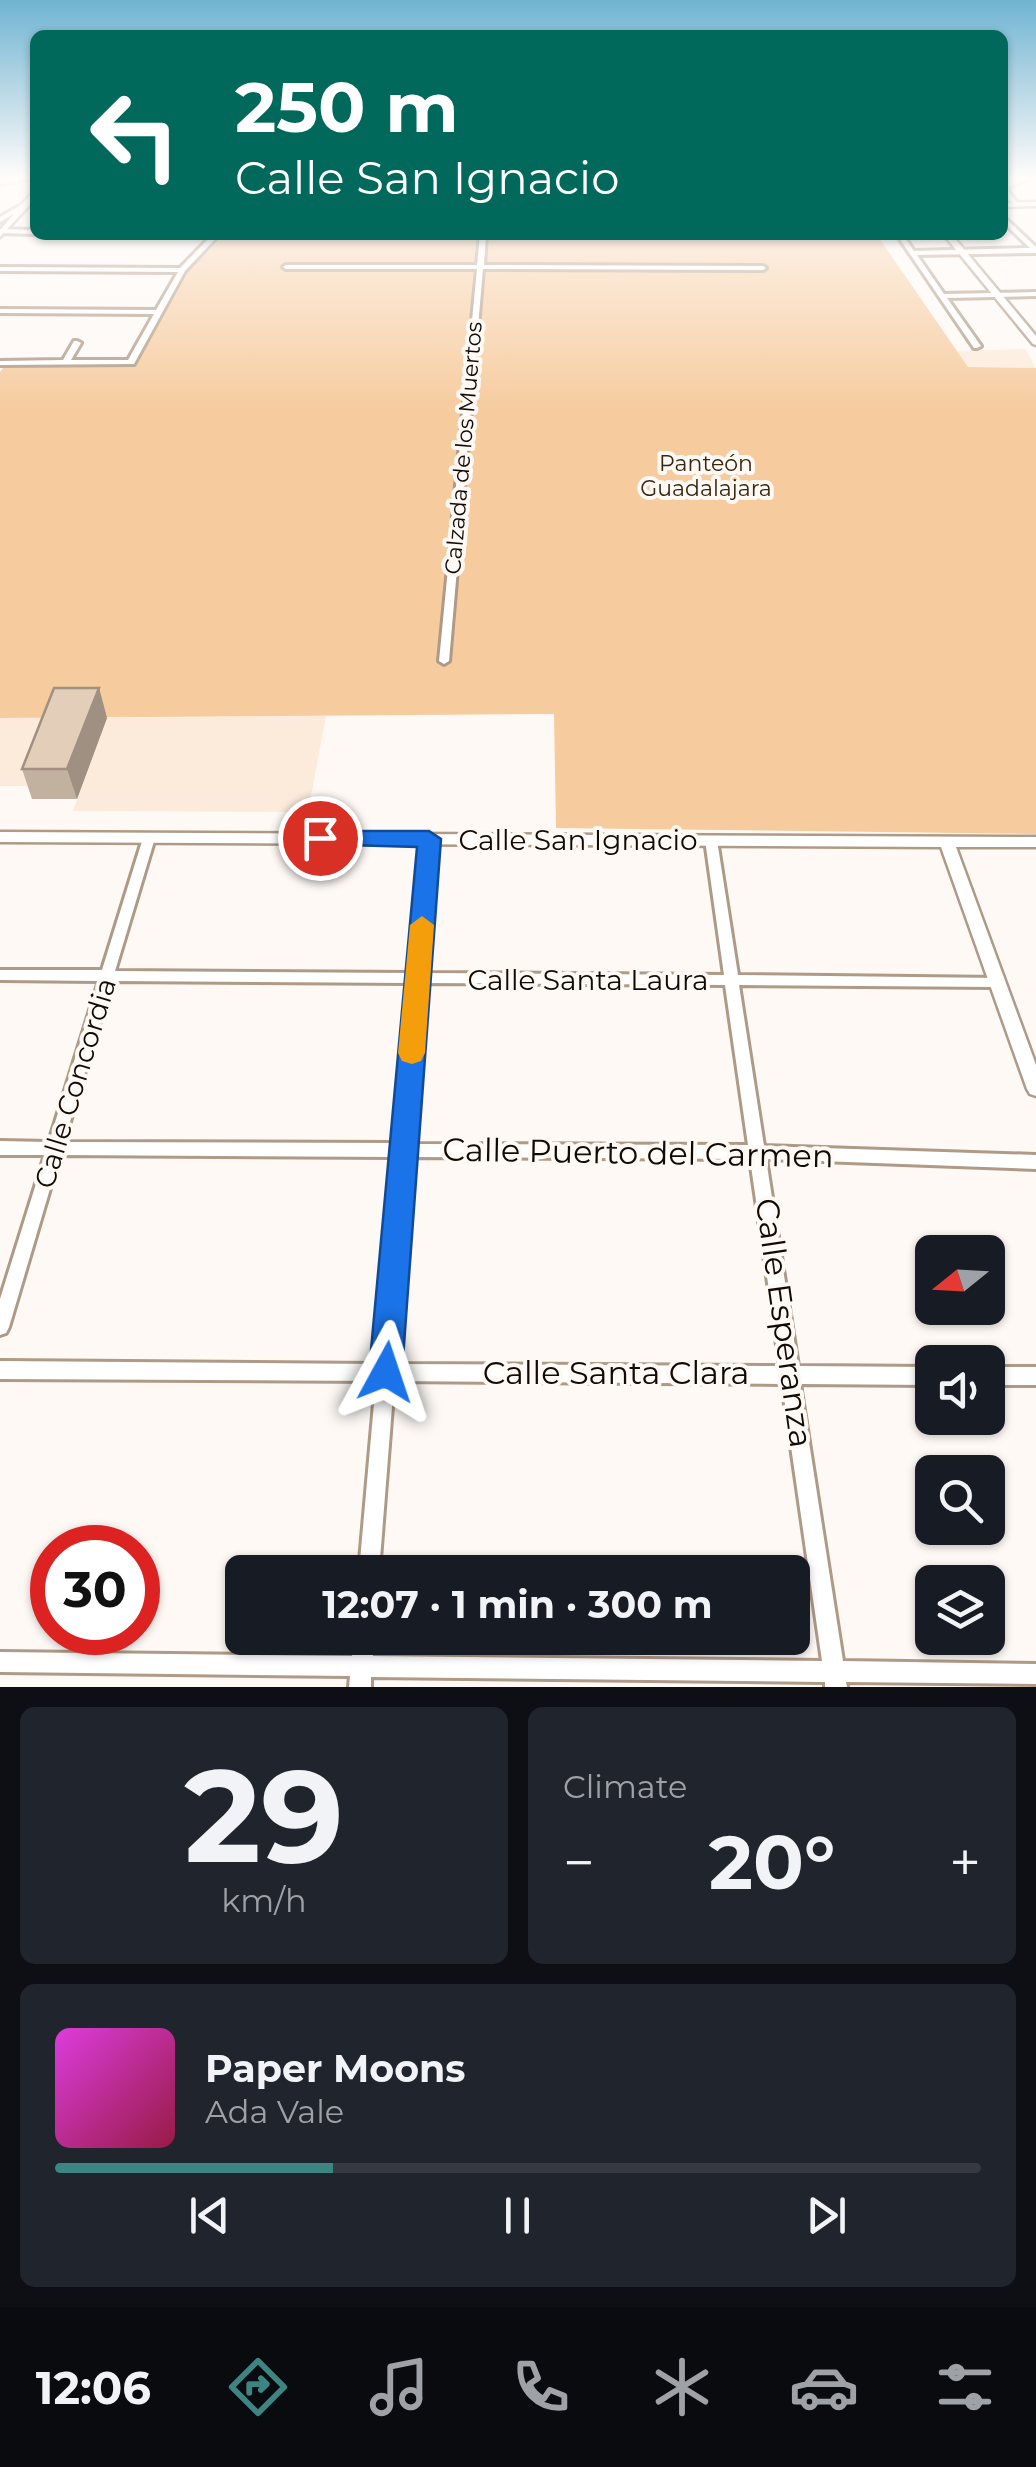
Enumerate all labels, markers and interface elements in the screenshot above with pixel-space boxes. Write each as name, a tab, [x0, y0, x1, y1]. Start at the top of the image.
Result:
text: 250 m	[235, 64, 459, 150]
icon: left	[70, 70, 200, 200]
text: Calle San Ignacio	[235, 150, 619, 205]
street label: Calzada de los Muertos	[439, 320, 488, 576]
park label: Panteón Guadalajara	[640, 450, 772, 502]
pin	[278, 796, 363, 881]
icon: arrive	[293, 811, 348, 866]
street label: Calle San Ignacio	[458, 823, 698, 857]
street label: Calle Santa Laura	[467, 963, 709, 997]
street label: Calle Concordia	[27, 974, 123, 1192]
street label: Calle Puerto del Carmen	[442, 1130, 834, 1175]
street label: Calle Esperanza	[748, 1196, 821, 1450]
north arrow	[915, 1235, 1005, 1325]
map controls	[915, 1235, 1005, 1655]
position arrow	[334, 1320, 438, 1424]
button: sound	[915, 1345, 1005, 1435]
street label: Calle Santa Clara	[483, 1353, 749, 1392]
button: search	[915, 1455, 1005, 1545]
speed limit sign: 30	[30, 1525, 160, 1655]
button: layers	[915, 1565, 1005, 1655]
text: 12:07 · 1 min · 300 m	[322, 1581, 713, 1628]
text: 29	[184, 1736, 344, 1895]
text: Climate	[563, 1767, 687, 1806]
text: 20°	[709, 1816, 835, 1908]
text: −	[563, 1829, 595, 1896]
text: +	[949, 1829, 981, 1896]
text: km/h	[221, 1881, 307, 1920]
text: Paper Moons	[205, 2045, 466, 2092]
text: Ada Vale	[205, 2092, 344, 2131]
icon: previous	[182, 2188, 237, 2243]
icon: pause	[490, 2188, 545, 2243]
icon: next	[799, 2188, 854, 2243]
icon: directions	[223, 2352, 293, 2422]
icon: music	[364, 2352, 434, 2422]
icon: phone	[506, 2352, 576, 2422]
icon: climate	[647, 2352, 717, 2422]
icon: car	[789, 2352, 859, 2422]
icon: filters	[930, 2352, 1000, 2422]
text: 12:06	[36, 2360, 151, 2415]

